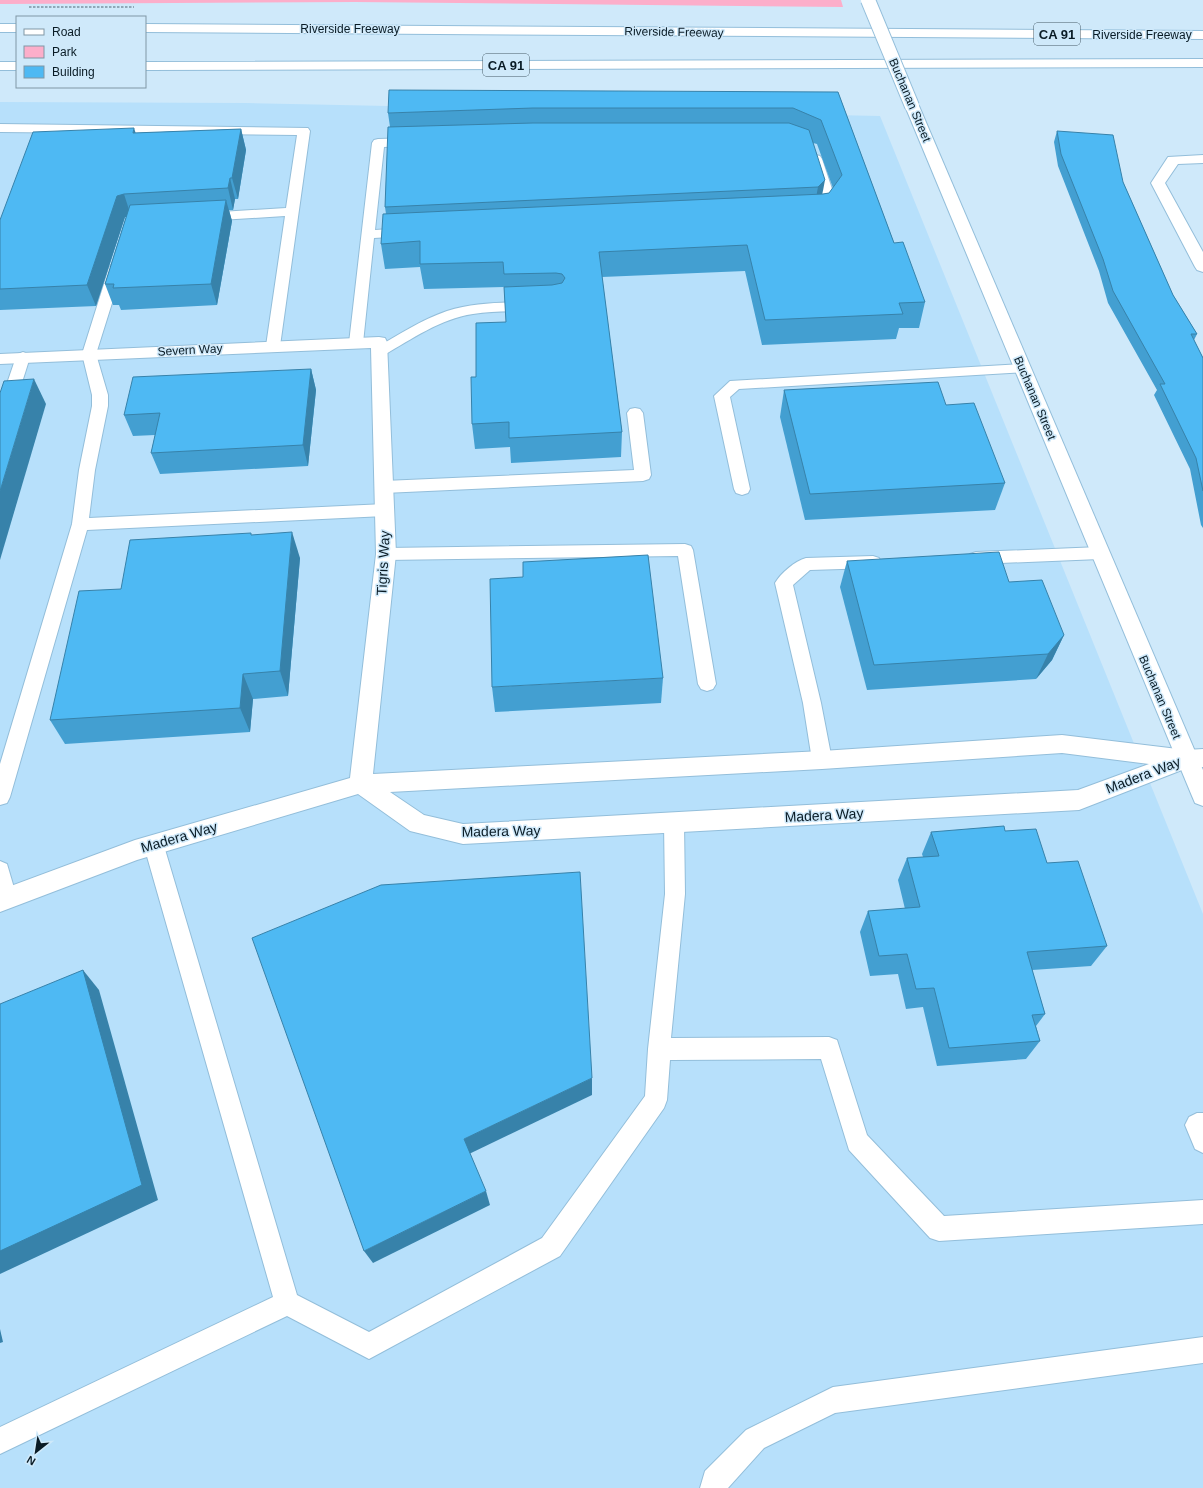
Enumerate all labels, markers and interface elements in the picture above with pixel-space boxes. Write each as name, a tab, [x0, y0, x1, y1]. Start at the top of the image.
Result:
legend	[16, 16, 146, 88]
street label: Riverside Freeway	[300, 22, 400, 36]
road number: CA 91	[1034, 23, 1080, 45]
street label: Riverside Freeway	[624, 24, 724, 40]
text: Road	[52, 25, 81, 39]
street label: Riverside Freeway	[1092, 28, 1192, 42]
text: Park	[52, 45, 78, 59]
road number: CA 91	[483, 54, 529, 76]
street label: Buchanan Street	[886, 56, 934, 144]
text: Building	[52, 65, 95, 79]
street label: Severn Way	[157, 341, 223, 359]
street label: Buchanan Street	[1011, 354, 1059, 442]
street label: Tigris Way	[373, 530, 393, 596]
street label: Buchanan Street	[1136, 653, 1184, 741]
street label: Madera Way	[1103, 753, 1183, 797]
street label: Madera Way	[784, 805, 864, 825]
street label: Madera Way	[139, 818, 219, 856]
street label: Madera Way	[461, 822, 541, 840]
north arrow	[16, 1432, 56, 1472]
text: N	[25, 1453, 37, 1468]

